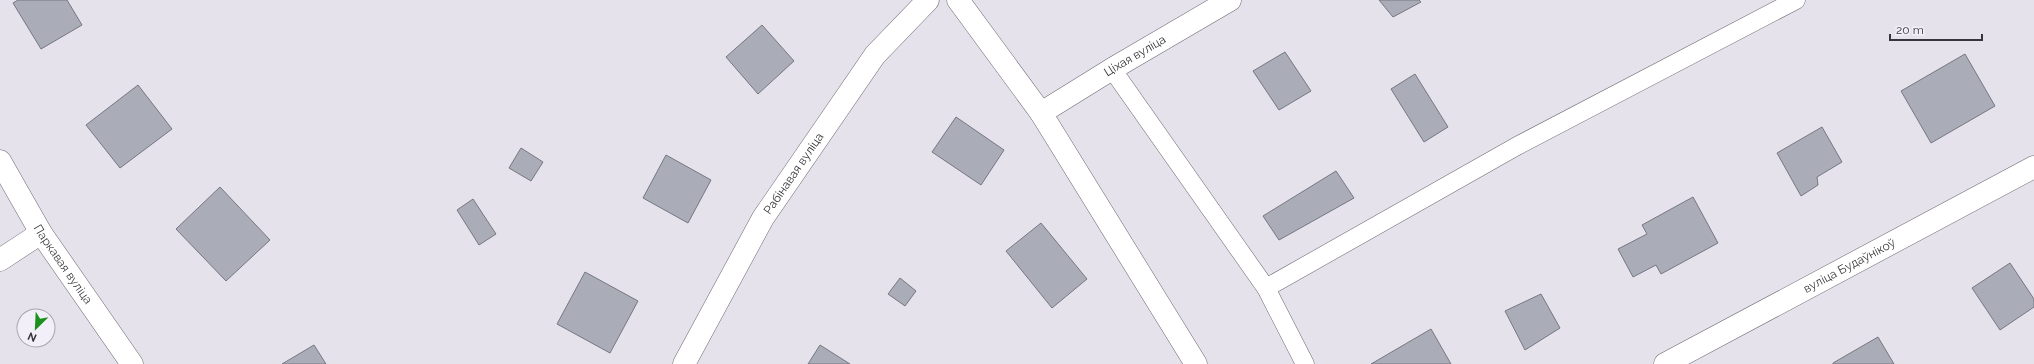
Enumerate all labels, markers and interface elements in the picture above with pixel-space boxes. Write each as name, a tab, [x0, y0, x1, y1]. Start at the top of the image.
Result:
scale bar	[1890, 16, 1982, 42]
text: 20 m	[1896, 23, 1924, 37]
street label: Ціхая вуліца	[1101, 32, 1168, 79]
street label: Рабінавая вуліца	[761, 130, 826, 217]
street label: Паркавая вуліца	[31, 222, 95, 307]
street label: вуліца Будаўнікоў	[1801, 235, 1898, 296]
north arrow	[16, 308, 56, 348]
text: N	[26, 329, 39, 344]

